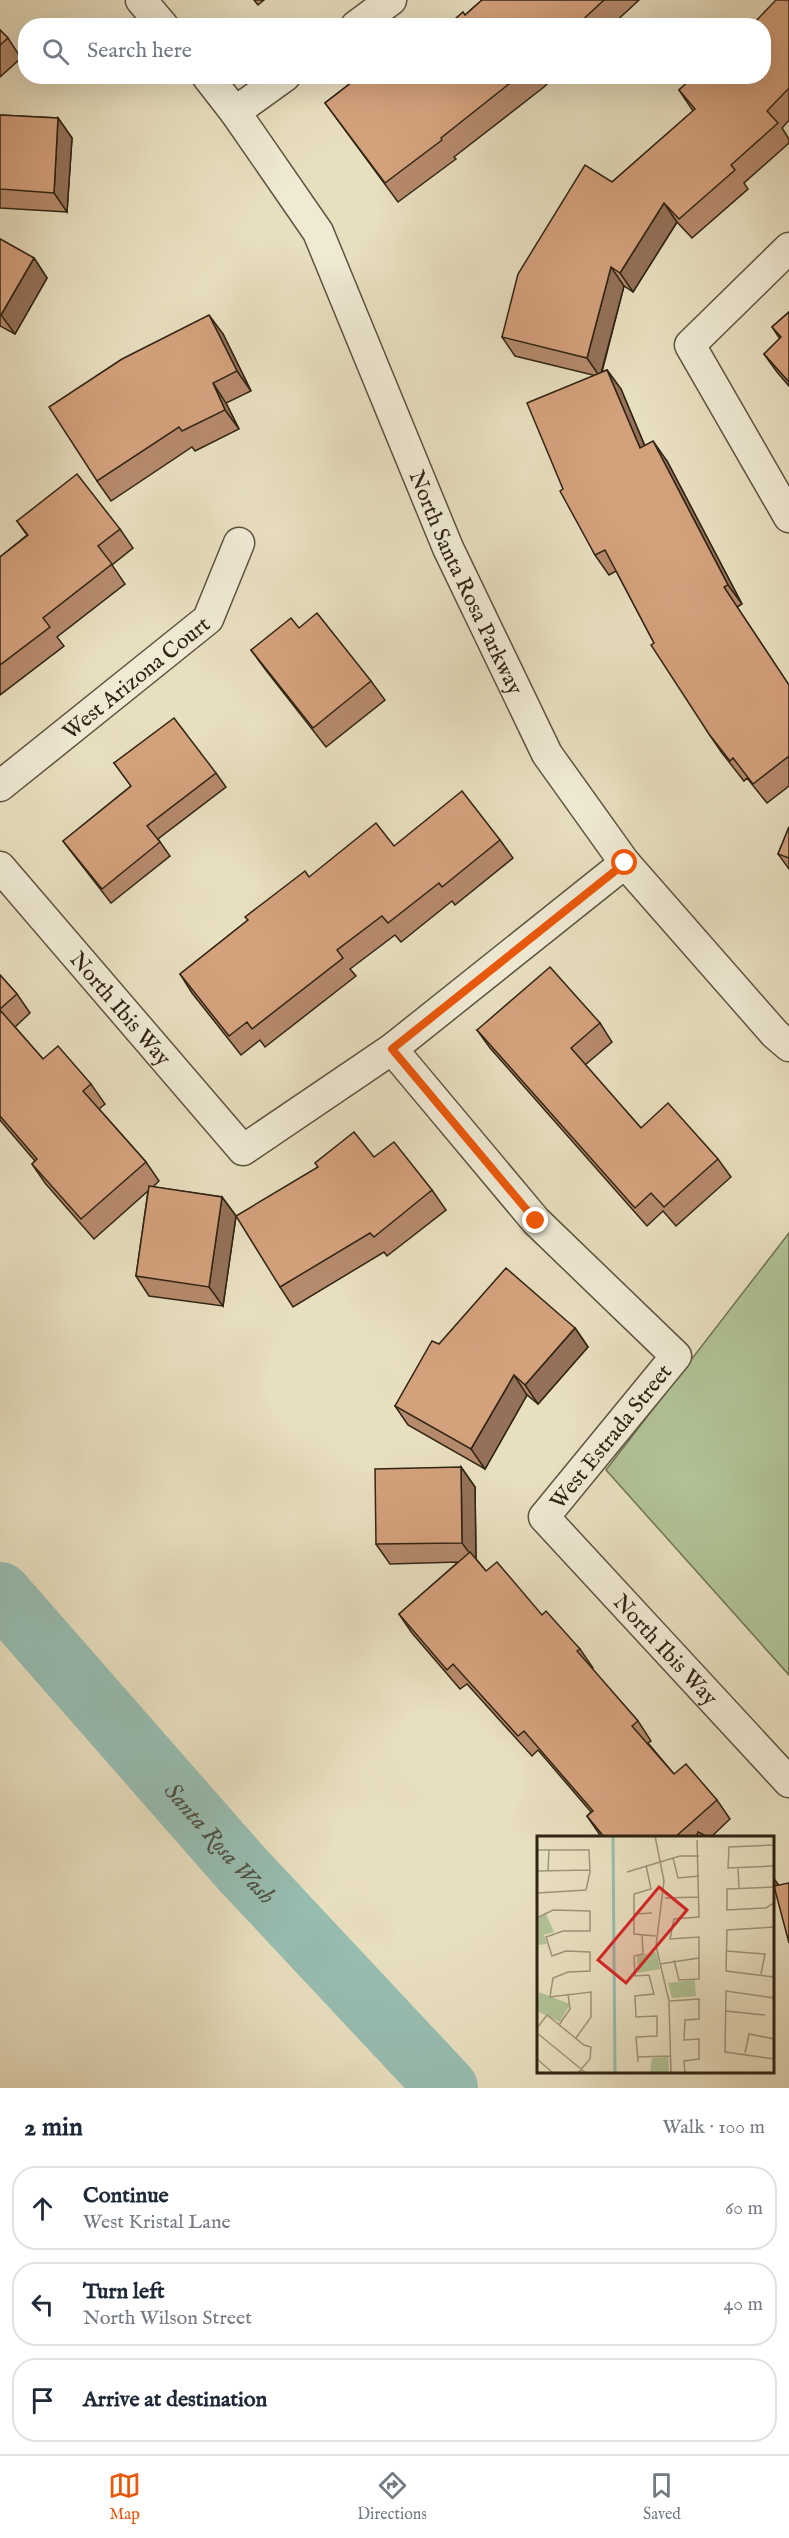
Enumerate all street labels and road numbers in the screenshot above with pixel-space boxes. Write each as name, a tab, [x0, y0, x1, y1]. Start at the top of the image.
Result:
street label: North Santa Rosa Parkway	[402, 467, 528, 700]
street label: West Arizona Court	[57, 611, 217, 746]
street label: North Ibis Way	[63, 947, 177, 1072]
street label: West Estrada Street	[544, 1359, 679, 1516]
street label: North Ibis Way	[606, 1589, 723, 1712]

